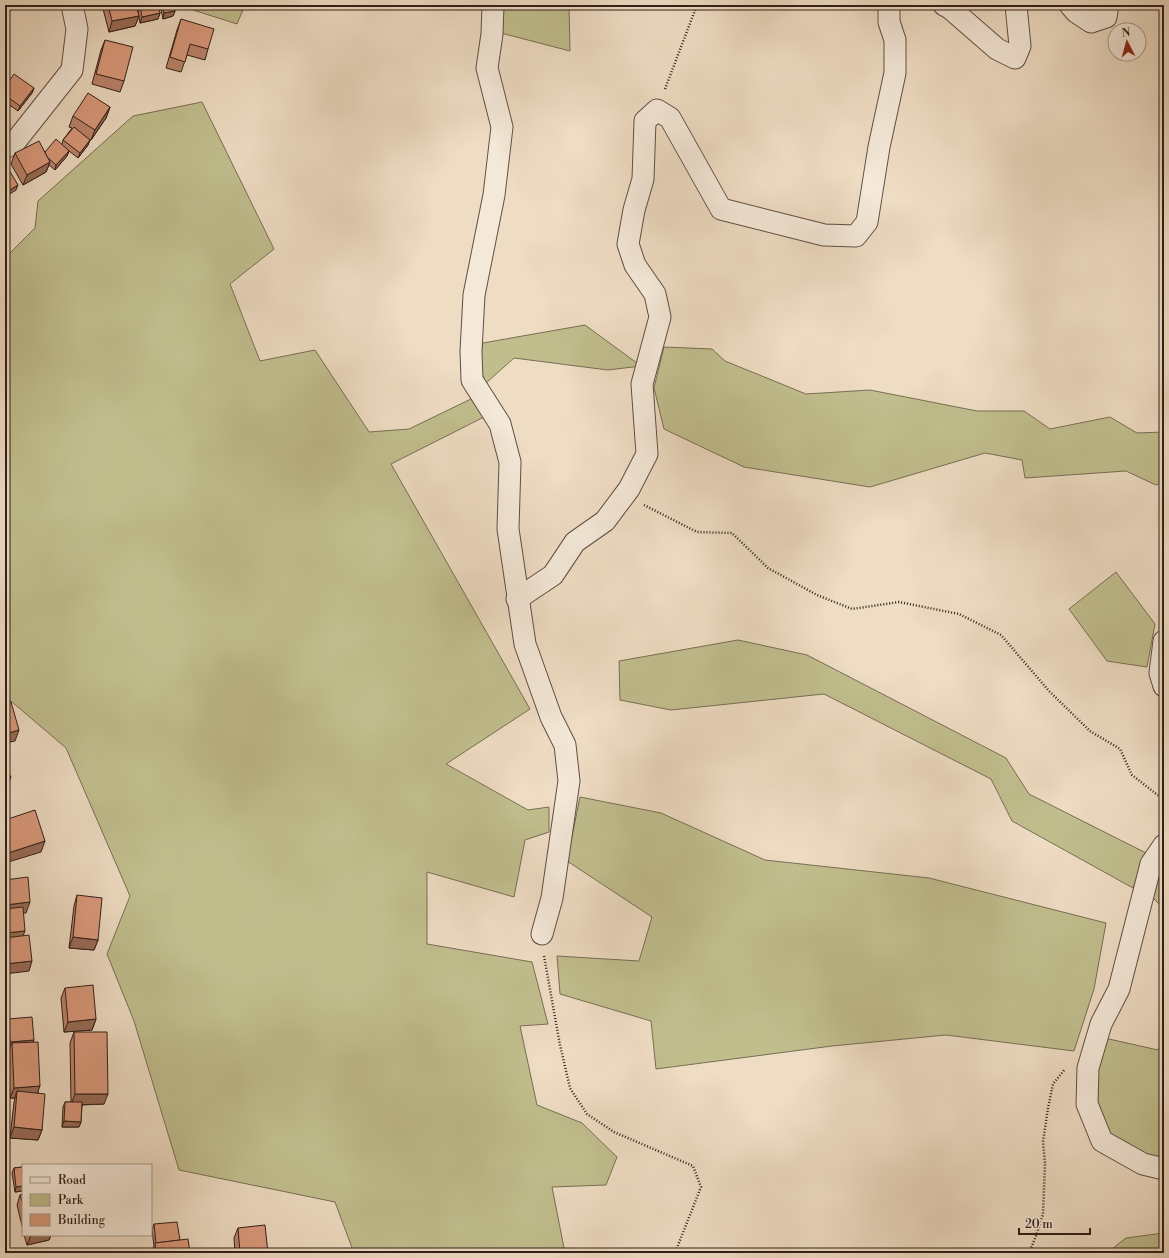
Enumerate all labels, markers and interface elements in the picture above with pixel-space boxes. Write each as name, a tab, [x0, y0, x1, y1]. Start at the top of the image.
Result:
north arrow	[1107, 22, 1147, 62]
text: N	[1121, 26, 1131, 40]
legend	[22, 1164, 152, 1236]
text: Road	[58, 1173, 86, 1188]
text: Park	[58, 1193, 84, 1208]
scale bar	[1019, 1210, 1090, 1236]
text: Building	[57, 1213, 106, 1228]
text: 20 m	[1025, 1217, 1053, 1232]

